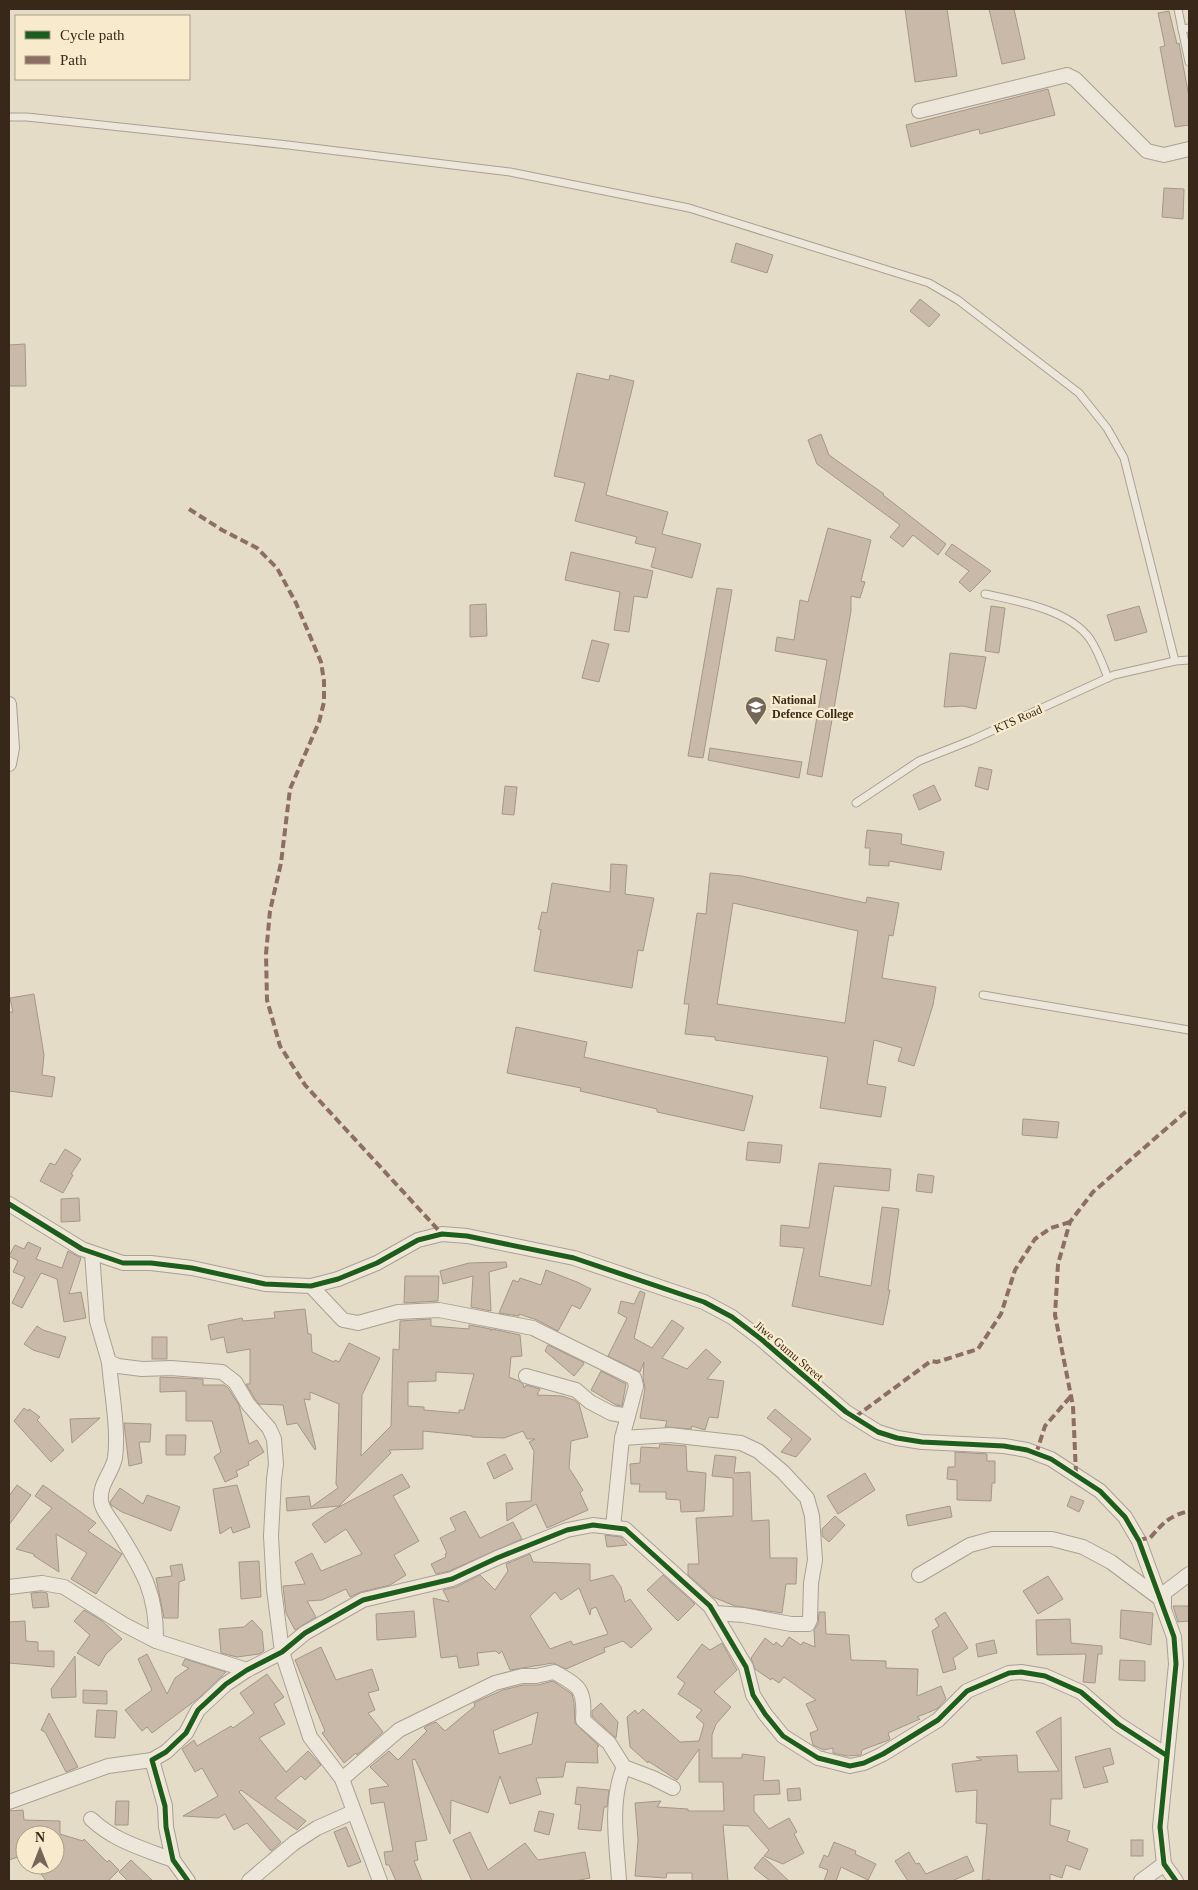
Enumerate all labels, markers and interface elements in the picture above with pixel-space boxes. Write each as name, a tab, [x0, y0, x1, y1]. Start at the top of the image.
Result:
legend	[15, 15, 190, 80]
text: Cycle path	[60, 27, 125, 43]
text: Path	[60, 52, 87, 68]
place label: National Defence College	[772, 693, 854, 721]
school or university icon: National Defence College	[744, 695, 768, 726]
street label: KTS Road	[992, 702, 1044, 736]
street label: Jiwe Gumu Street	[752, 1318, 827, 1384]
north arrow	[15, 1825, 65, 1875]
text: N	[35, 1830, 45, 1845]

